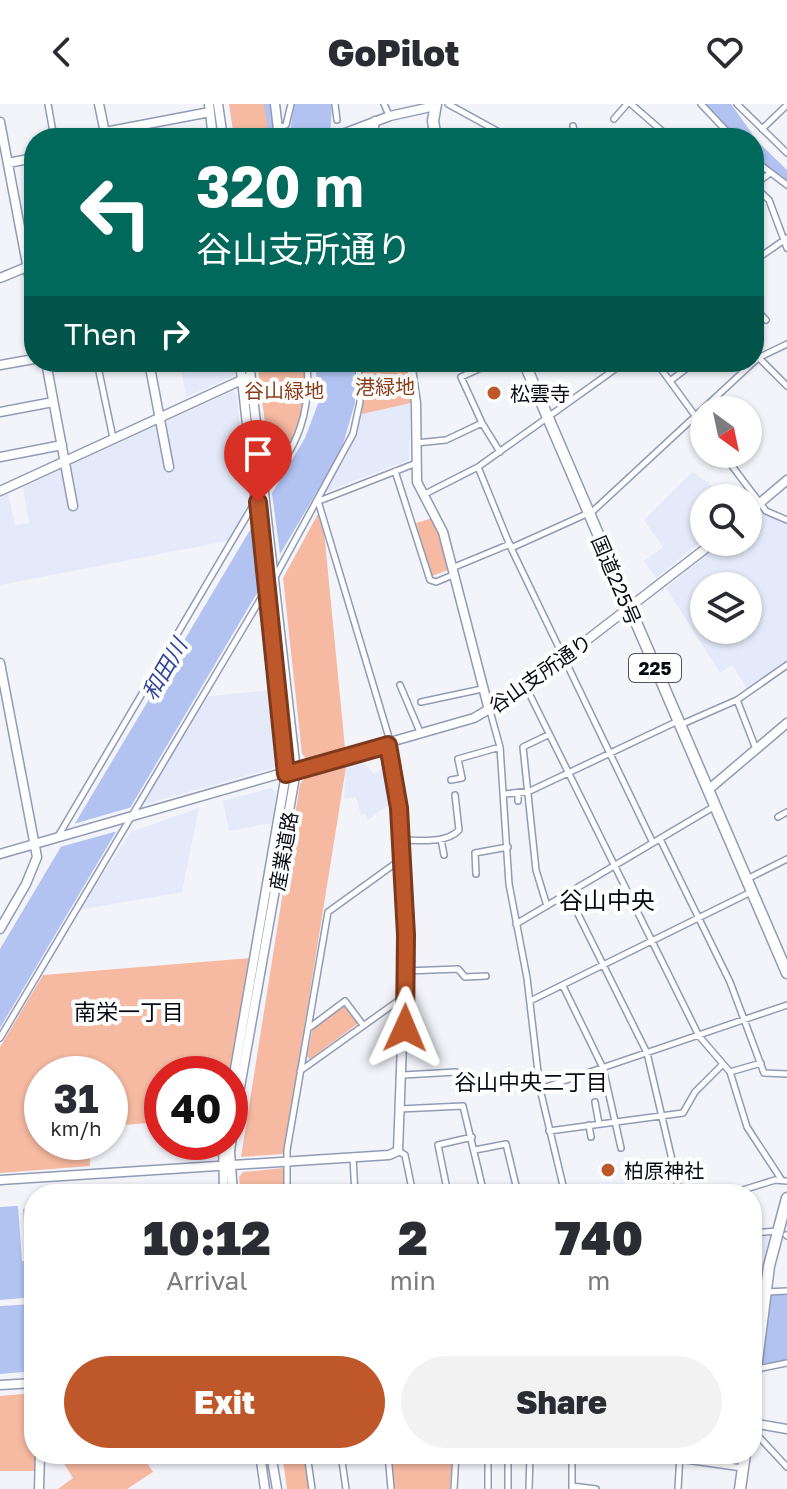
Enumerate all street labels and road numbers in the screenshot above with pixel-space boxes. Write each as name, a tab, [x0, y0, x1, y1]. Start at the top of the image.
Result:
street label: 国道225号	[587, 532, 647, 628]
street label: 谷山支所通り	[484, 629, 596, 717]
road number: 225	[629, 654, 681, 682]
street label: 産業道路	[264, 810, 302, 892]

